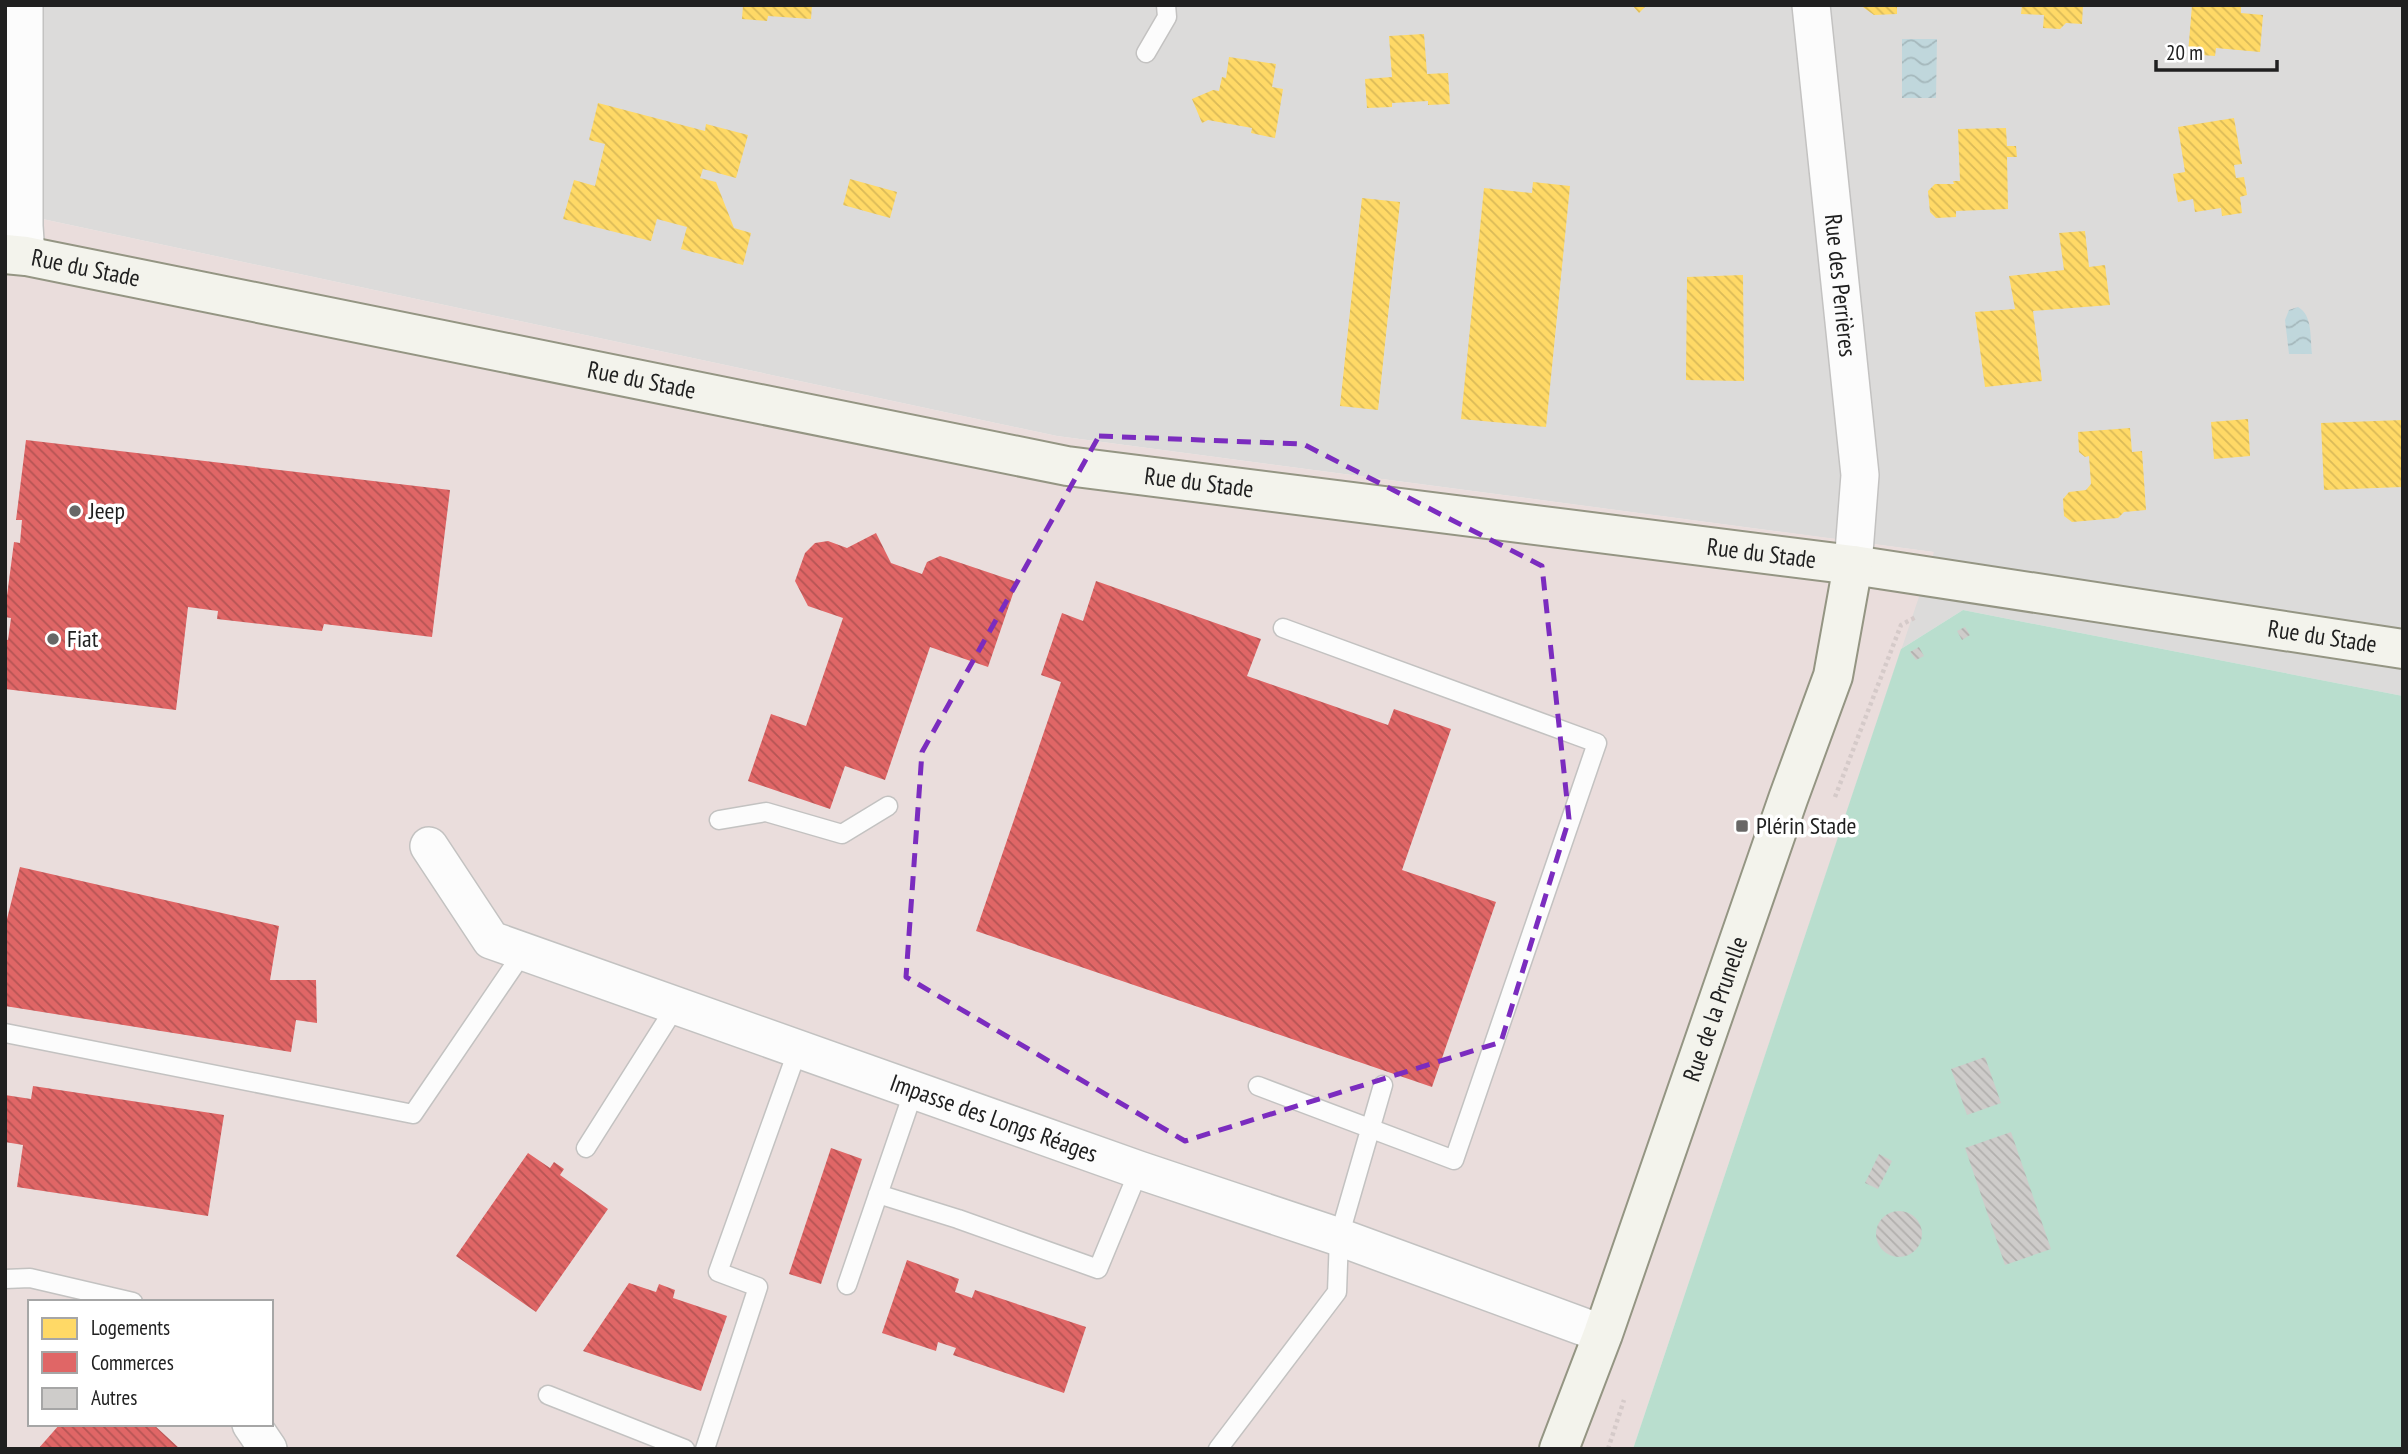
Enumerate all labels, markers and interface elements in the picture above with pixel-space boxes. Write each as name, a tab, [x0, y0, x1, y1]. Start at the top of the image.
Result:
scale bar	[2156, 28, 2277, 72]
text: 20 m	[2166, 39, 2203, 66]
street label: Rue des Perrières	[1818, 212, 1864, 358]
street label: Rue du Stade	[29, 242, 143, 294]
street label: Rue du Stade	[585, 354, 698, 406]
street label: Rue du Stade	[1143, 460, 1255, 504]
place label: Jeep	[88, 495, 125, 526]
marker: Jeep	[67, 503, 83, 519]
street label: Rue du Stade	[1705, 531, 1818, 575]
street label: Rue du Stade	[2266, 613, 2379, 660]
place label: Fiat	[67, 623, 99, 654]
marker: Fiat	[45, 631, 61, 647]
place label: Plérin Stade	[1756, 810, 1857, 841]
marker: Plérin Stade	[1734, 818, 1750, 834]
street label: Rue de la Prunelle	[1676, 932, 1754, 1085]
street label: Impasse des Longs Réages	[886, 1067, 1102, 1169]
legend	[28, 1300, 273, 1426]
text: Logements	[91, 1314, 170, 1341]
text: Commerces	[91, 1349, 174, 1376]
text: Autres	[91, 1384, 137, 1411]

